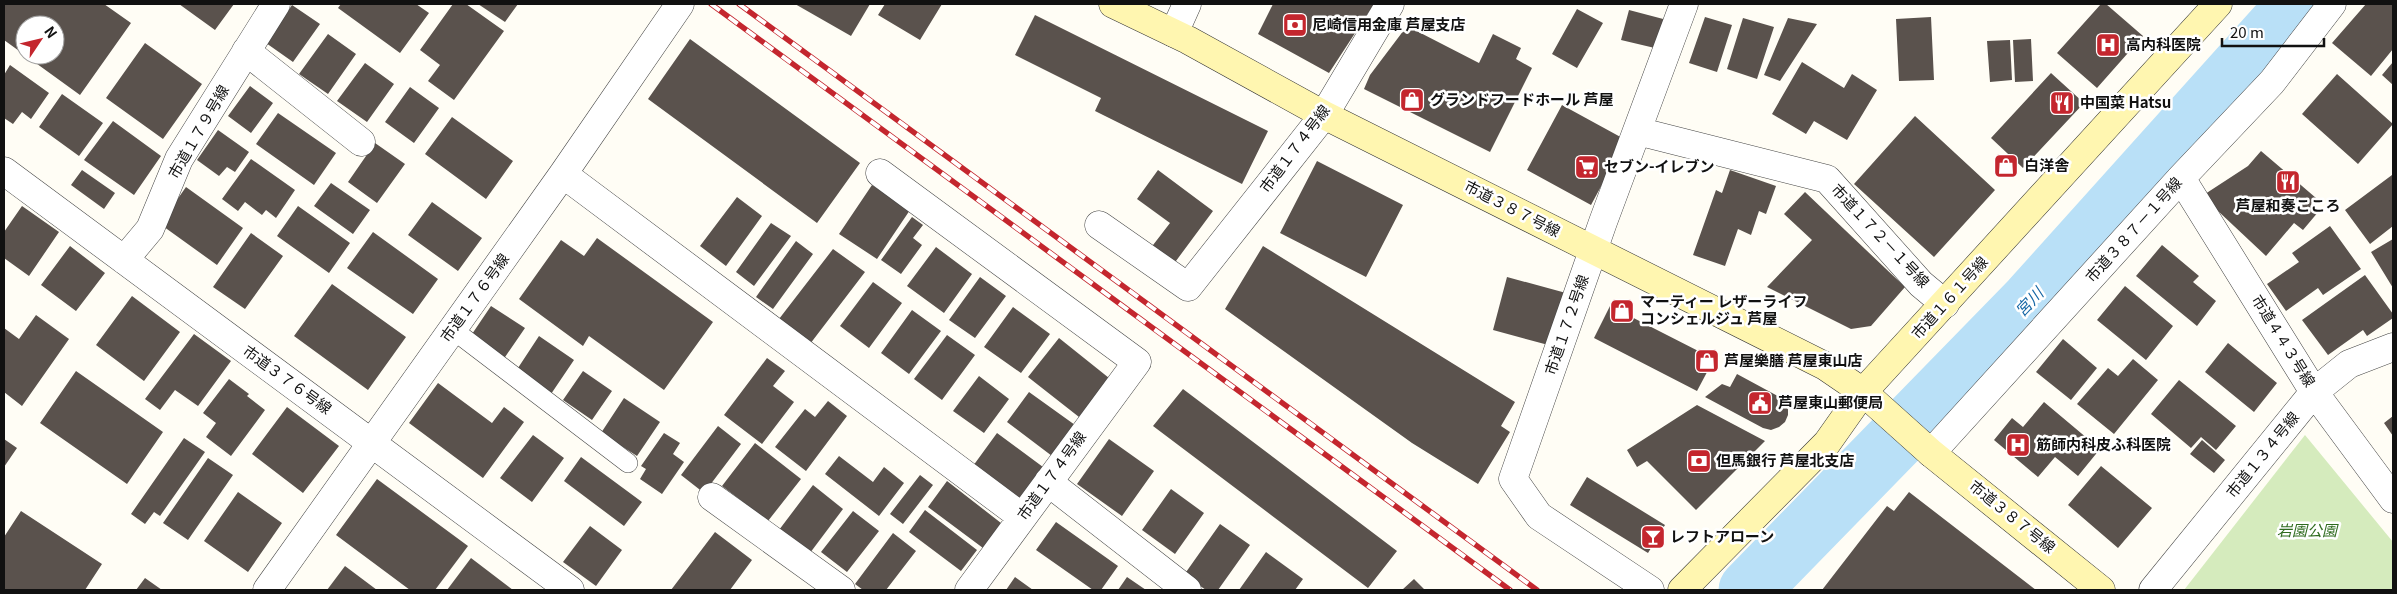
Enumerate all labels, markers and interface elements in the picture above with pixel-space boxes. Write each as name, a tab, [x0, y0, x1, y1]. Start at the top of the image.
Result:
bank icon: 尼崎信用金庫 芦屋支店	[1282, 12, 1308, 38]
place label: 尼崎信用金庫 芦屋支店	[1312, 13, 1465, 34]
north arrow	[15, 15, 65, 65]
scale bar	[2222, 15, 2324, 47]
text: 20 m	[2230, 21, 2264, 42]
text: N	[40, 22, 63, 42]
hospital icon: 高内科医院	[2095, 32, 2121, 58]
place label: 高内科医院	[2126, 33, 2201, 54]
street label: 市道１７９号線	[162, 81, 233, 182]
shop icon: グランドフードホール 芦屋	[1399, 87, 1425, 113]
place label: グランドフードホール 芦屋	[1430, 88, 1613, 109]
restaurant icon: 中国菜 Hatsu	[2049, 90, 2075, 116]
place label: 中国菜 Hatsu	[2080, 91, 2171, 112]
street label: 市道１７４号線	[1254, 100, 1334, 196]
shop icon: 白洋舎	[1993, 153, 2019, 179]
supermarket icon: セブン-イレブン	[1574, 154, 1600, 180]
place label: 白洋舎	[2024, 154, 2070, 175]
place label: セブン-イレブン	[1604, 155, 1715, 176]
restaurant icon: 芦屋和奏こころ	[2275, 169, 2301, 195]
street label: 市道３８７－１号線	[2080, 172, 2186, 286]
street label: 市道３８７号線	[1461, 174, 1564, 241]
street label: 市道１７２－１号線	[1827, 178, 1935, 292]
place label: 芦屋和奏こころ	[2235, 194, 2341, 215]
street label: 市道１７６号線	[434, 248, 513, 346]
street label: 市道１６１号線	[1906, 251, 1992, 343]
street label: 市道１７２号線	[1539, 271, 1593, 378]
water label: 宮川	[2009, 280, 2049, 321]
place label: マーティー レザーライフ コンシェルジュ 芦屋	[1640, 290, 1808, 328]
street label: 市道４４３号線	[2248, 290, 2321, 390]
shop icon: マーティー レザーライフ コンシェルジュ 芦屋	[1609, 298, 1635, 324]
street label: 市道３７６号線	[239, 339, 337, 418]
shop icon: 芦屋樂膳 芦屋東山店	[1694, 348, 1720, 374]
place label: 芦屋樂膳 芦屋東山店	[1724, 349, 1862, 370]
public building icon: 芦屋東山郵便局	[1747, 390, 1773, 416]
place label: 芦屋東山郵便局	[1778, 391, 1883, 412]
street label: 市道１３４号線	[2221, 407, 2303, 501]
street label: 市道１７４号線	[1011, 426, 1090, 524]
hospital icon: 筋師内科皮ふ科医院	[2005, 432, 2031, 458]
place label: 筋師内科皮ふ科医院	[2036, 433, 2171, 454]
bank icon: 但馬銀行 芦屋北支店	[1686, 448, 1712, 474]
place label: 但馬銀行 芦屋北支店	[1716, 449, 1854, 470]
street label: 市道３８７号線	[1966, 475, 2060, 557]
park label: 岩園公園	[2277, 519, 2339, 540]
bar icon: レフトアローン	[1640, 524, 1666, 550]
place label: レフトアローン	[1670, 525, 1774, 546]

